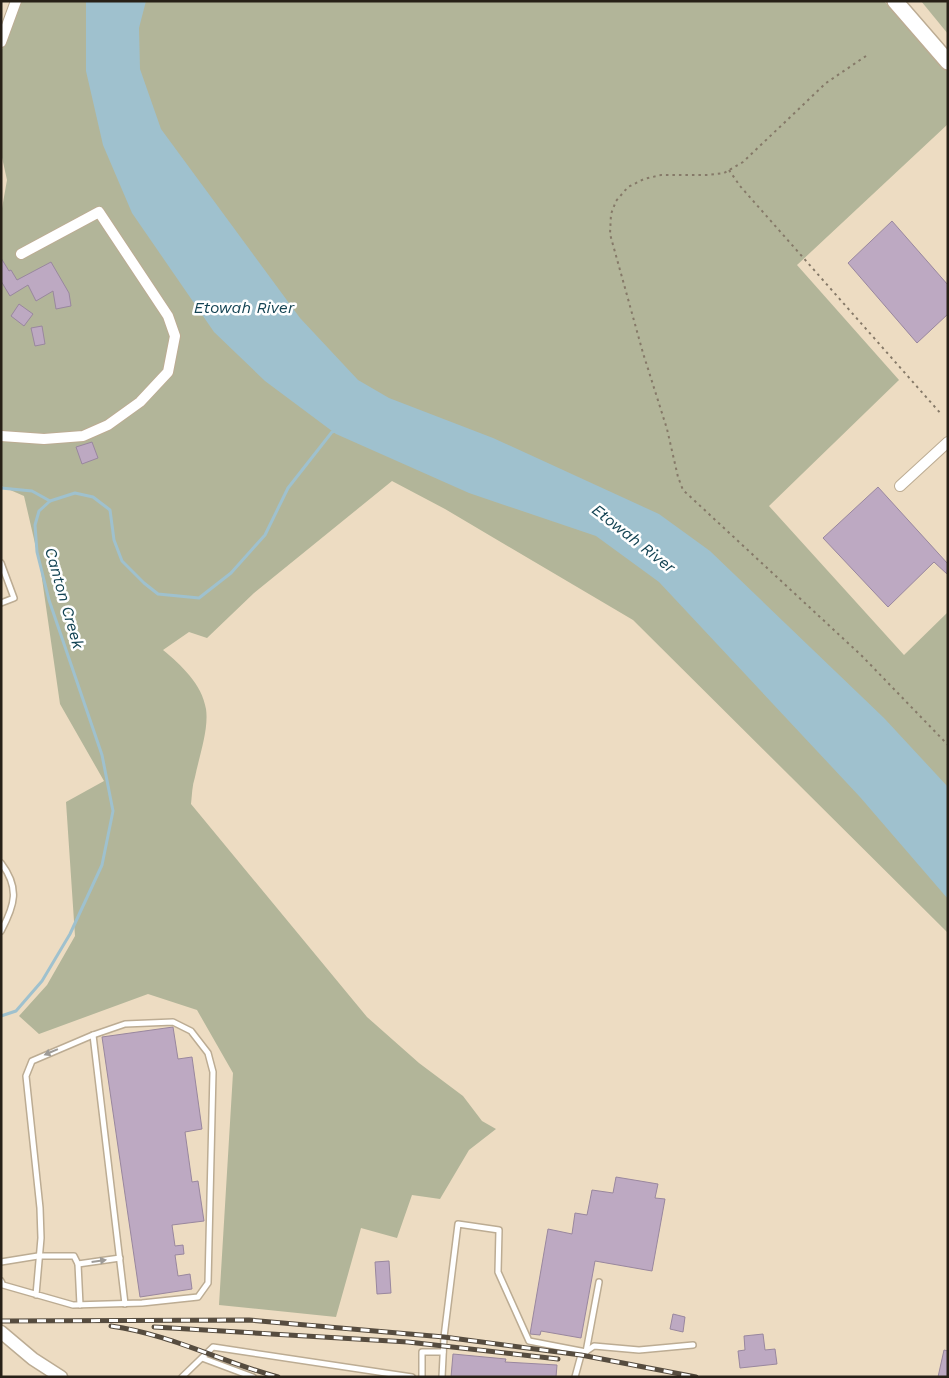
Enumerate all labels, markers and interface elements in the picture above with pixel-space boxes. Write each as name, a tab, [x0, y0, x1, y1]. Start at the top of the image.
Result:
water label: Etowah River	[194, 298, 295, 317]
water label: Etowah River	[588, 500, 680, 577]
water label: Canton Creek	[41, 545, 88, 652]
one-way arrow	[44, 1049, 58, 1057]
one-way arrow	[91, 1257, 107, 1265]

